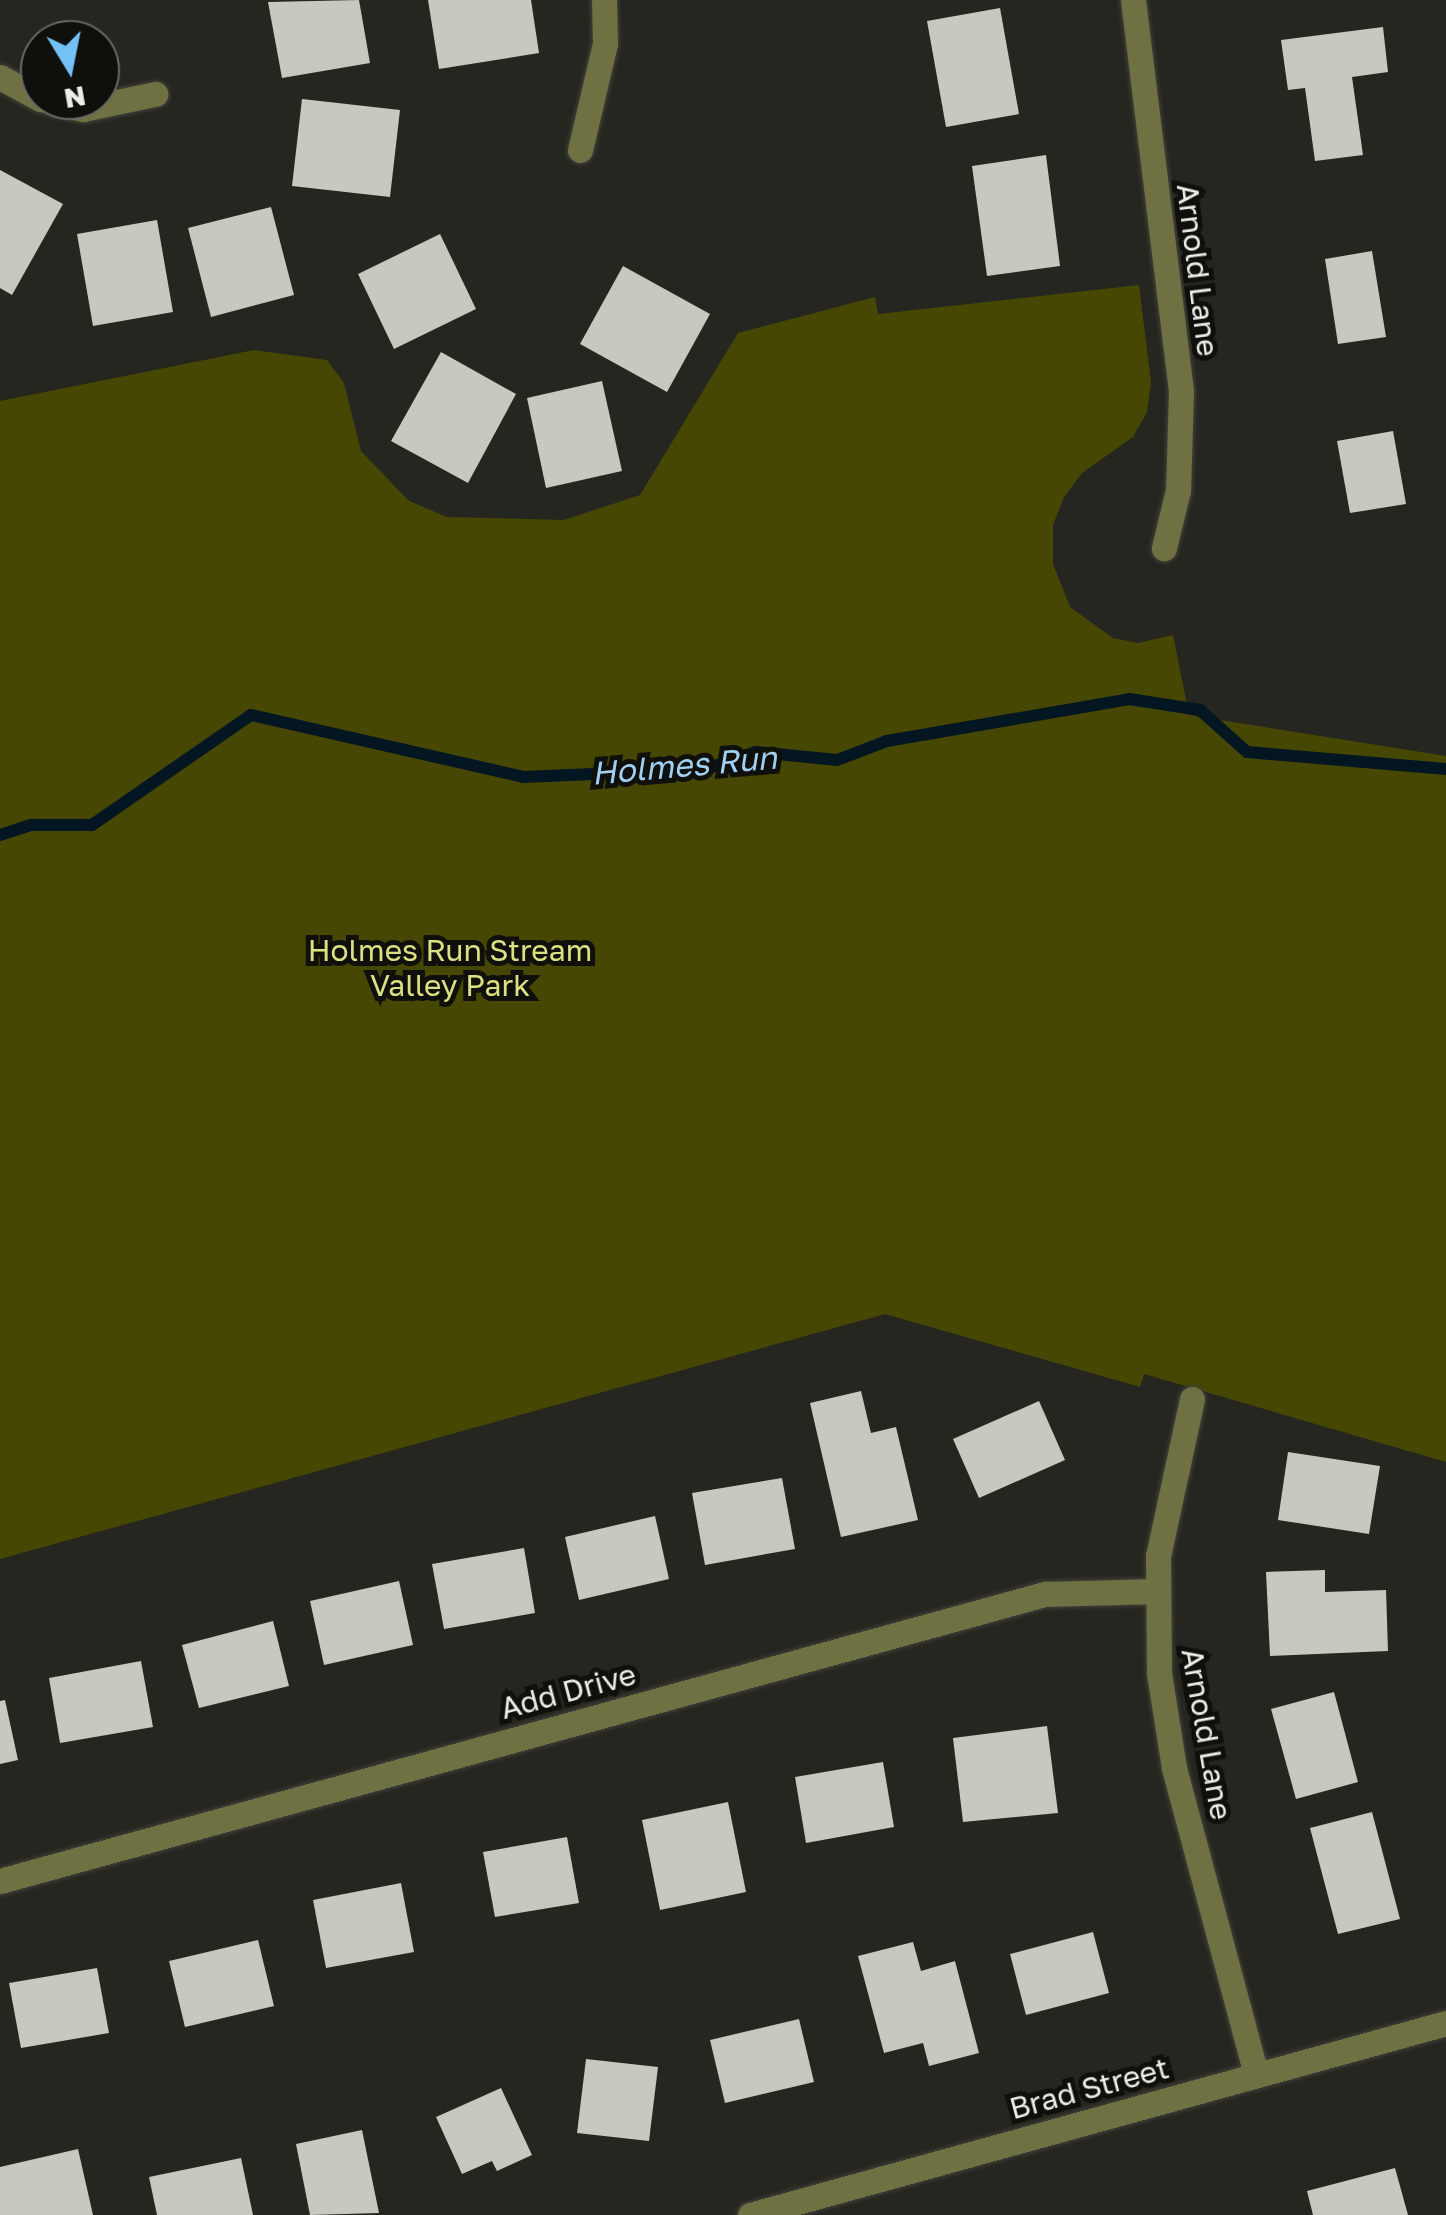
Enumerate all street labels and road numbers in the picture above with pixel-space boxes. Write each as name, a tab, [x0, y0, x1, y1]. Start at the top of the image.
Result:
street label: Arnold Lane	[1170, 182, 1226, 358]
street label: Arnold Lane	[1174, 1645, 1240, 1823]
street label: Add Drive	[496, 1656, 640, 1726]
street label: Brad Street	[1006, 2049, 1172, 2127]

